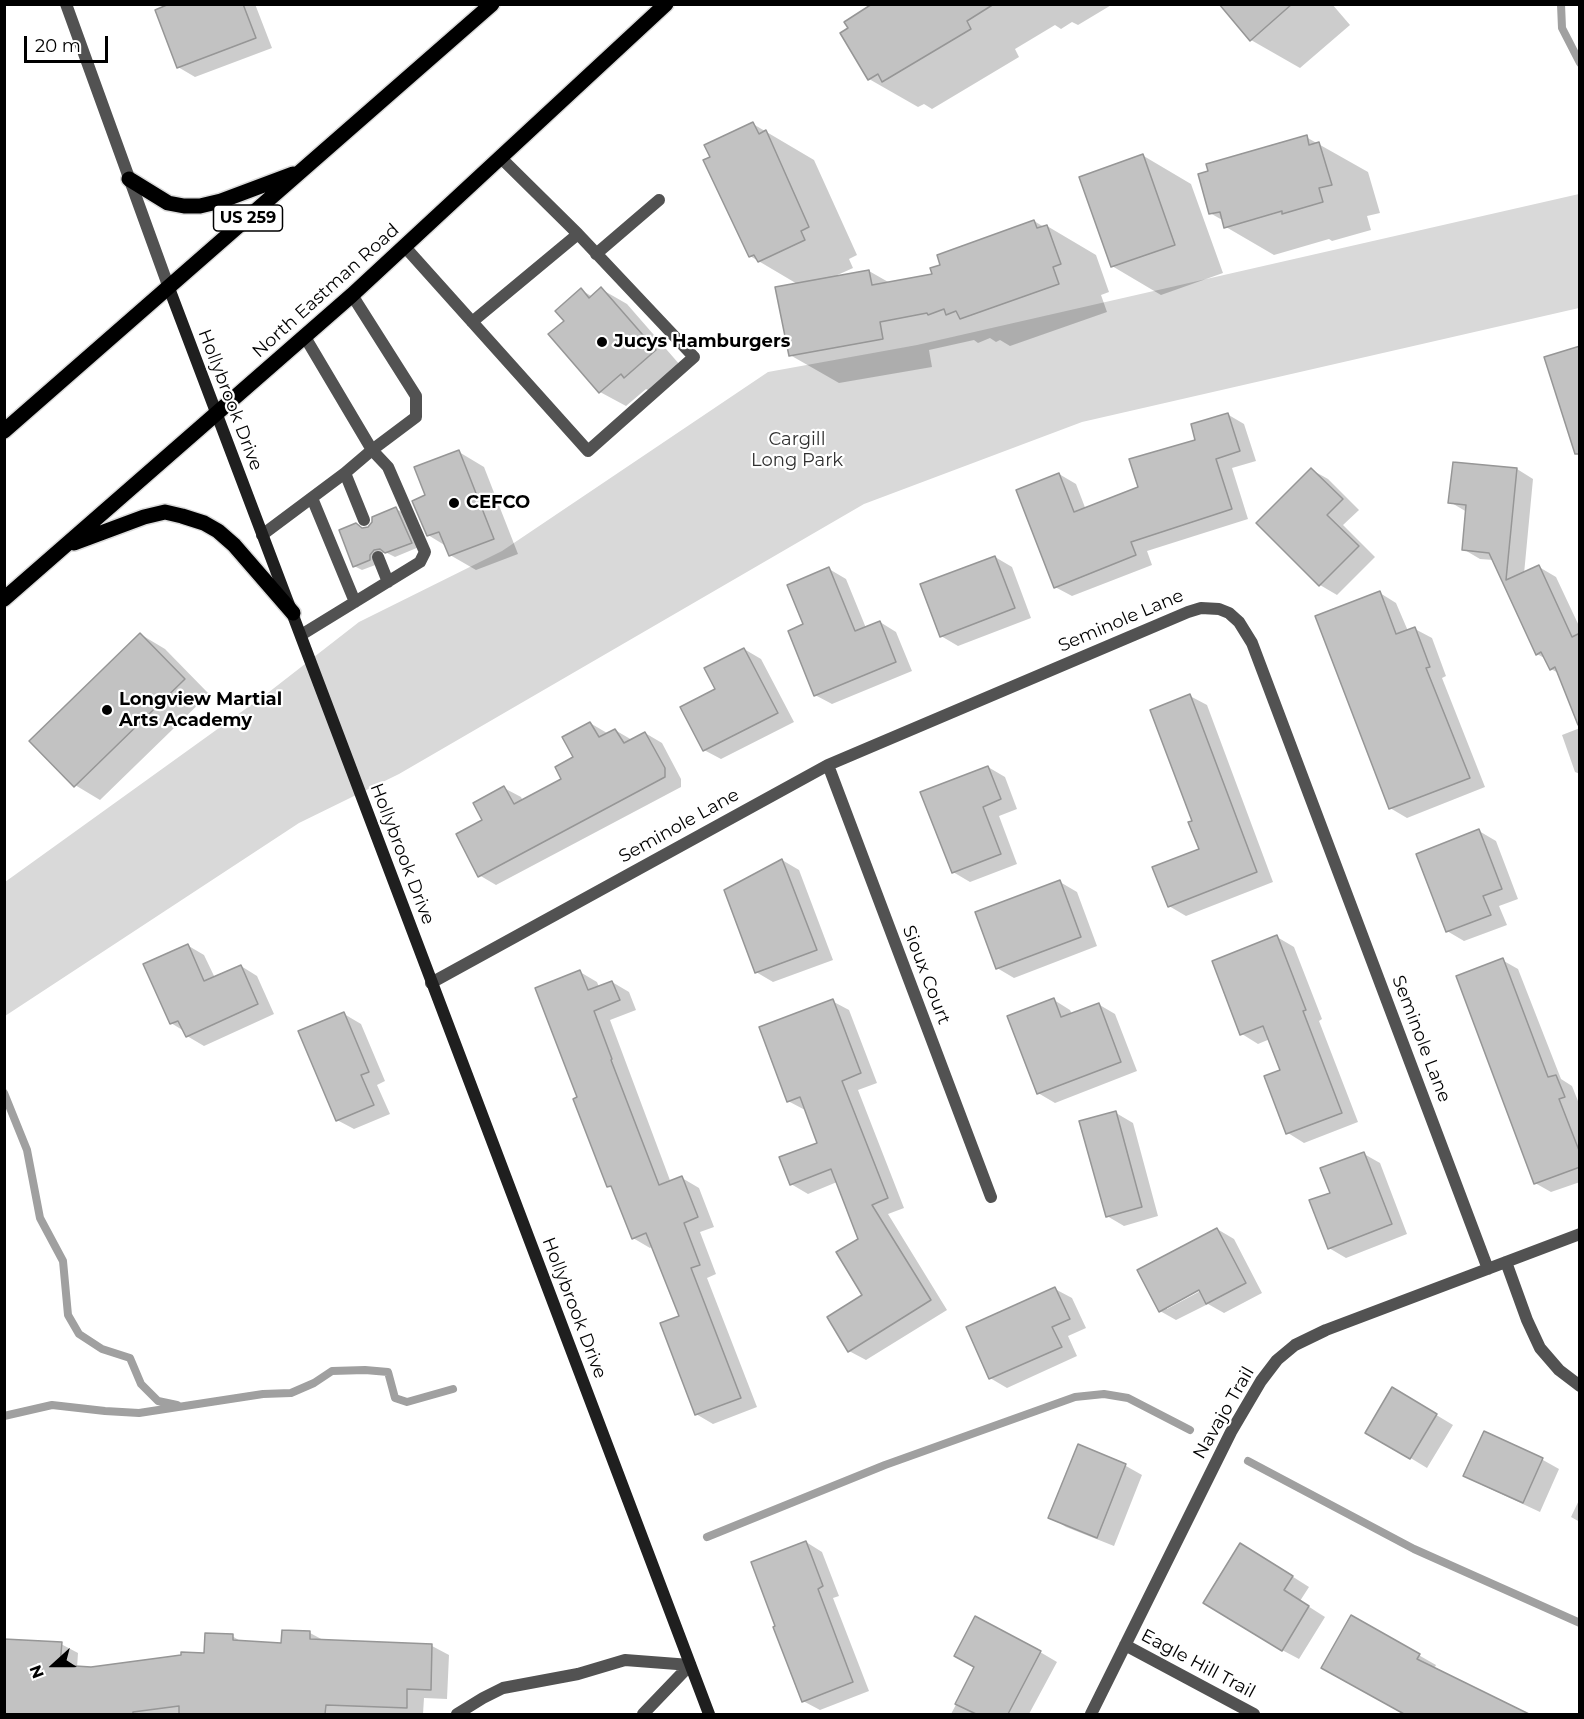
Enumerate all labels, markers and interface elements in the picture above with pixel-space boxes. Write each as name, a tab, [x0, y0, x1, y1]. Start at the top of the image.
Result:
scale bar	[27, 24, 111, 62]
text: 20 m	[35, 35, 81, 57]
road number: US 259	[214, 205, 282, 231]
street label: North Eastman Road	[248, 219, 404, 363]
street label: Hollybrook Drive	[193, 326, 267, 474]
place label: Jucys Hamburgers	[614, 331, 790, 353]
marker: Jucys Hamburgers	[595, 335, 609, 349]
park label: Cargill Long Park	[751, 429, 843, 472]
place label: CEFCO	[466, 492, 530, 514]
marker: CEFCO	[447, 496, 461, 510]
street label: Seminole Lane	[1055, 585, 1187, 657]
place label: Longview Martial Arts Academy	[119, 689, 282, 732]
marker: Longview Martial Arts Academy	[100, 703, 114, 717]
street label: Hollybrook Drive	[365, 780, 439, 928]
street label: Seminole Lane	[615, 784, 743, 868]
street label: Sioux Court	[897, 923, 955, 1027]
street label: Seminole Lane	[1387, 973, 1455, 1105]
street label: Hollybrook Drive	[537, 1234, 611, 1382]
street label: Navajo Trail	[1189, 1363, 1259, 1463]
street label: Eagle Hill Trail	[1137, 1625, 1259, 1703]
north arrow	[24, 1635, 84, 1695]
text: N	[26, 1662, 48, 1681]

